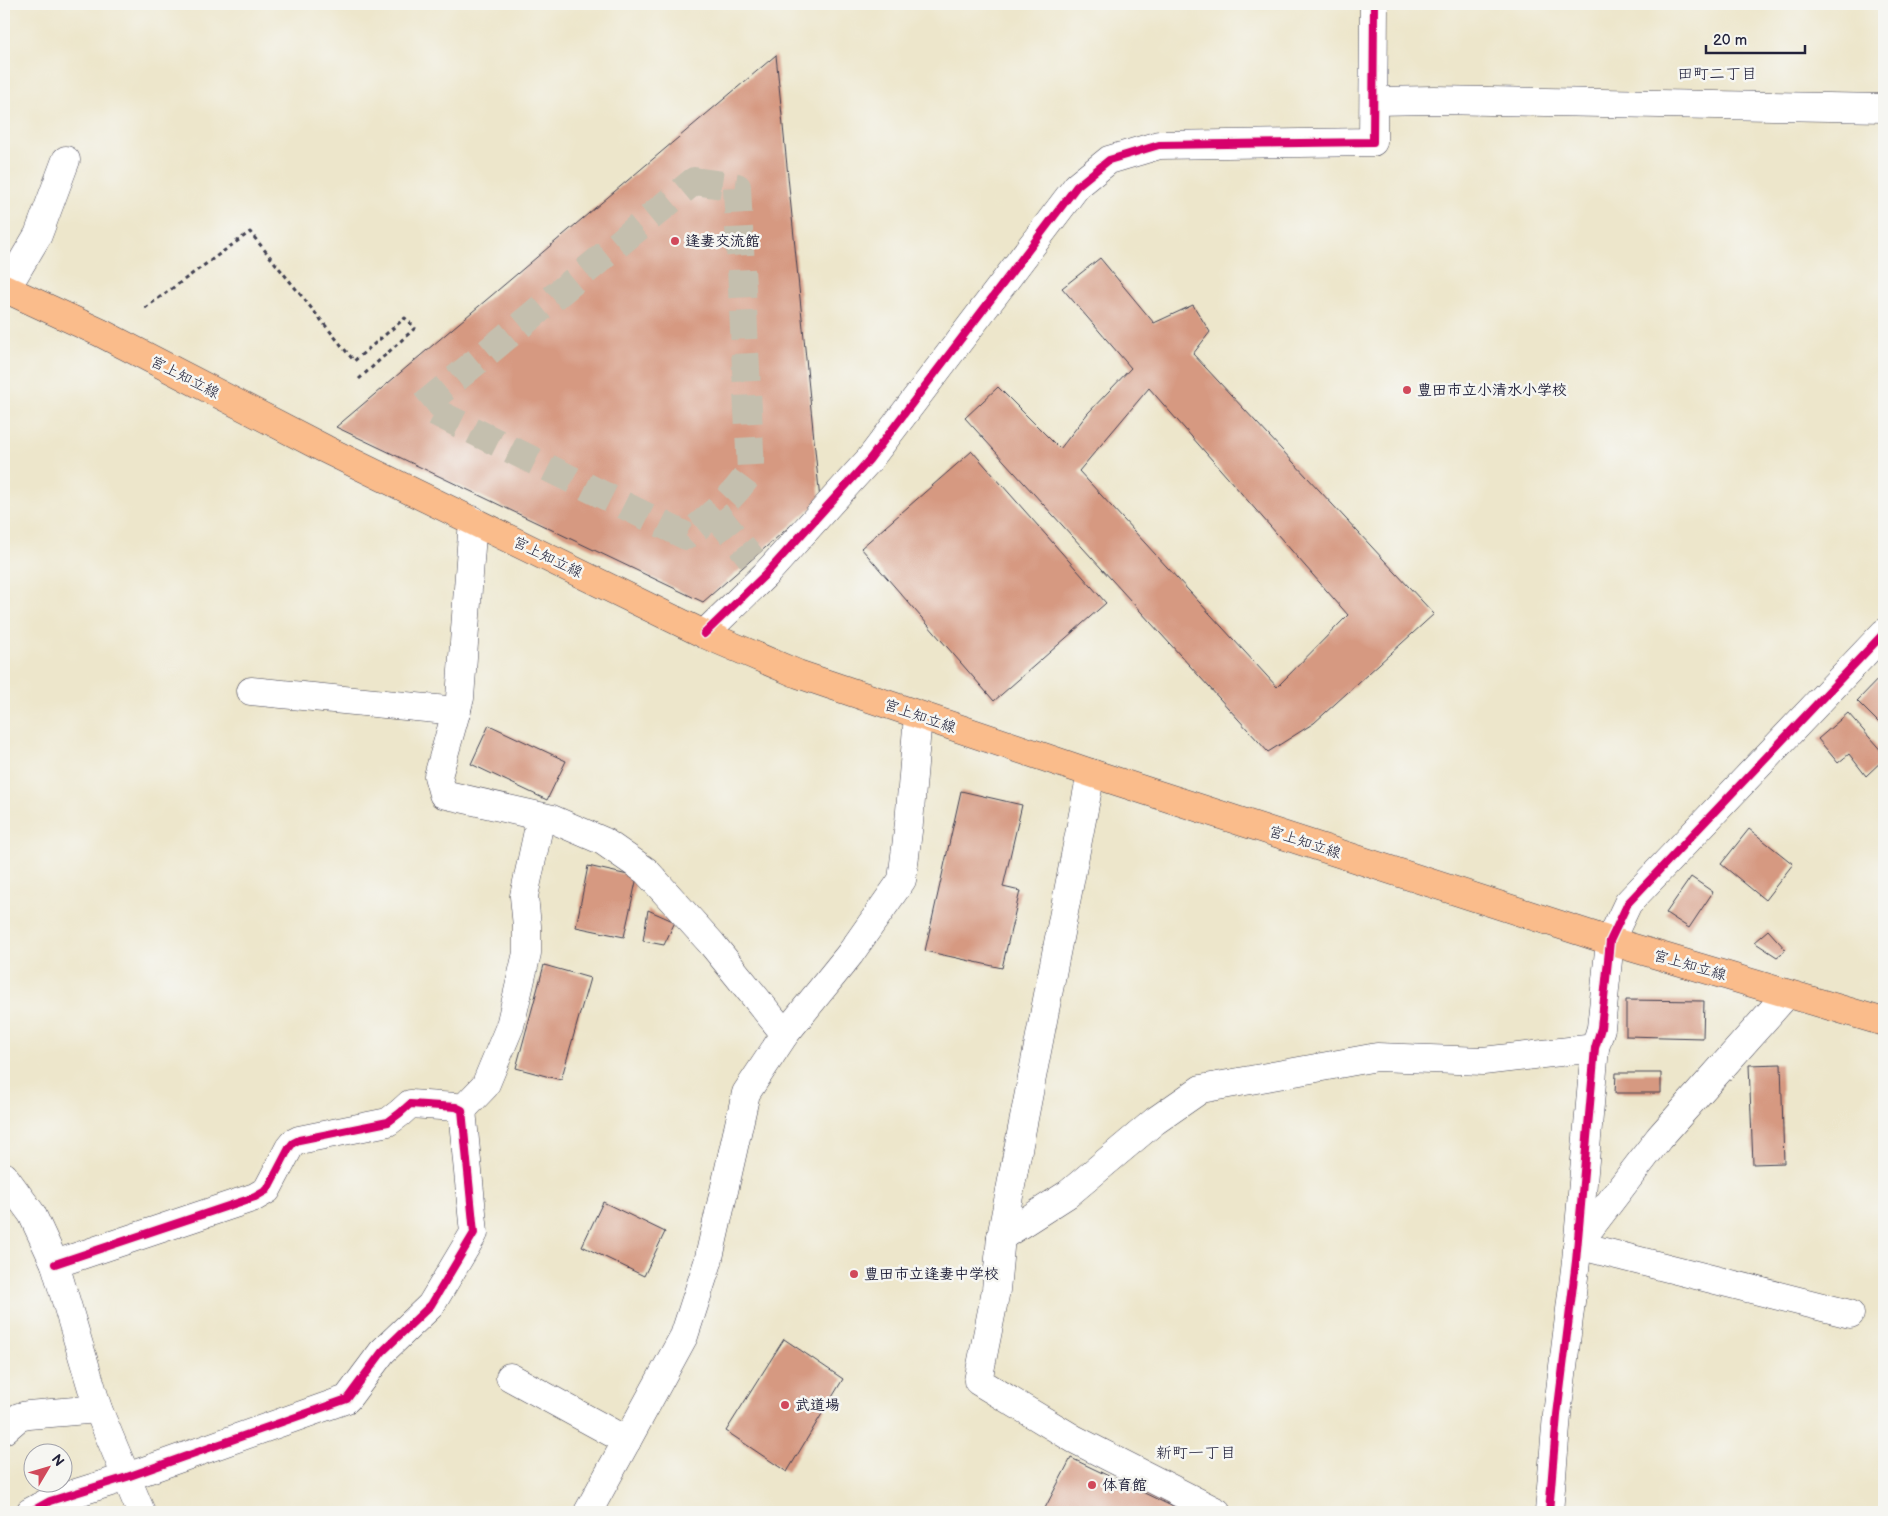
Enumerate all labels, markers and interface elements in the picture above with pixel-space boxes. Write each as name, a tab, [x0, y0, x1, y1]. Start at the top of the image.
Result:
scale bar	[1706, 22, 1804, 54]
text: 20 m	[1713, 31, 1747, 50]
district label: 田町二丁目	[1677, 65, 1757, 84]
place label: 逢妻交流館	[685, 232, 760, 251]
marker: 逢妻交流館	[669, 235, 681, 247]
street label: 宮上知立線	[147, 352, 223, 403]
place label: 豊田市立小清水小学校	[1417, 381, 1567, 400]
marker: 豊田市立小清水小学校	[1401, 384, 1413, 396]
street label: 宮上知立線	[510, 532, 586, 582]
street label: 宮上知立線	[881, 695, 958, 738]
street label: 宮上知立線	[1266, 822, 1343, 863]
street label: 宮上知立線	[1651, 946, 1729, 985]
place label: 豊田市立逢妻中学校	[864, 1265, 999, 1284]
marker: 豊田市立逢妻中学校	[848, 1268, 860, 1280]
place label: 武道場	[795, 1396, 840, 1415]
marker: 武道場	[779, 1399, 791, 1411]
north arrow	[22, 1444, 72, 1494]
district label: 新町一丁目	[1156, 1444, 1236, 1463]
text: N	[48, 1451, 68, 1470]
place label: 体育館	[1102, 1476, 1147, 1495]
marker: 体育館	[1086, 1479, 1098, 1491]

